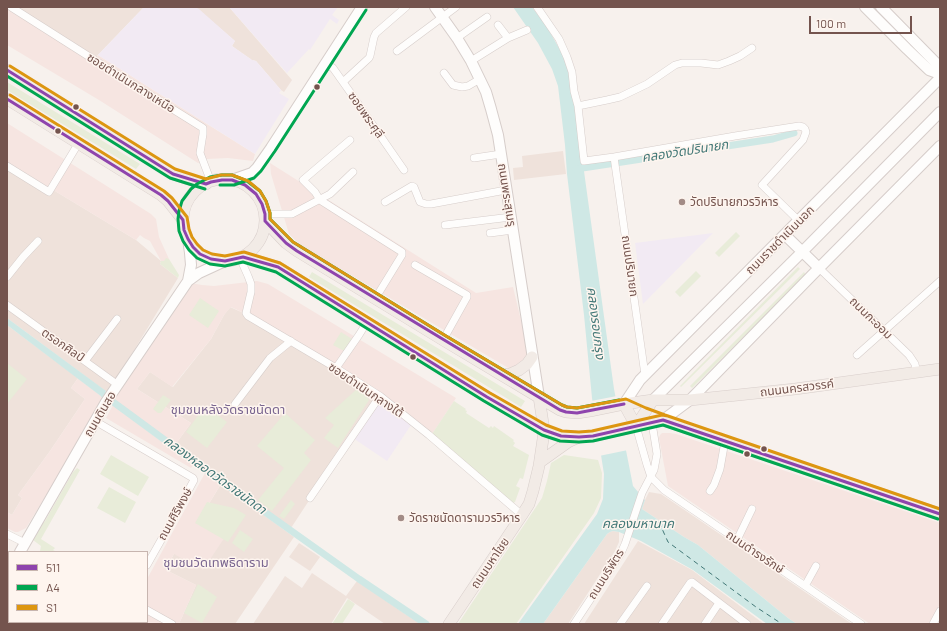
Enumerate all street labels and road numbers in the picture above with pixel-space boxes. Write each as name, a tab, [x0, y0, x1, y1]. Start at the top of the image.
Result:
street label: ซอยดำเนินกลางเหนือ	[84, 50, 178, 116]
street label: ซอยพระศุลี	[345, 89, 387, 141]
street label: ถนนพระสุเมรุ	[495, 162, 519, 228]
street label: ถนนราชดำเนินนอก	[743, 203, 817, 277]
street label: ถนนปรินายก	[619, 234, 641, 298]
street label: ถนนกะออม	[846, 294, 896, 342]
street label: ตรอกศิลป์	[39, 325, 87, 365]
street label: ซอยดำเนินกลางใต้	[326, 360, 406, 420]
street label: ถนนนครสวรรค์	[759, 376, 835, 400]
street label: ถนนดินสอ	[81, 389, 119, 439]
street label: ถนนศิริพงษ์	[155, 485, 195, 543]
street label: ถนนดำรงรักษ์	[723, 527, 787, 577]
street label: ถนนมหาไชย	[468, 535, 512, 591]
street label: ถนนบริพัตร	[585, 546, 627, 602]

